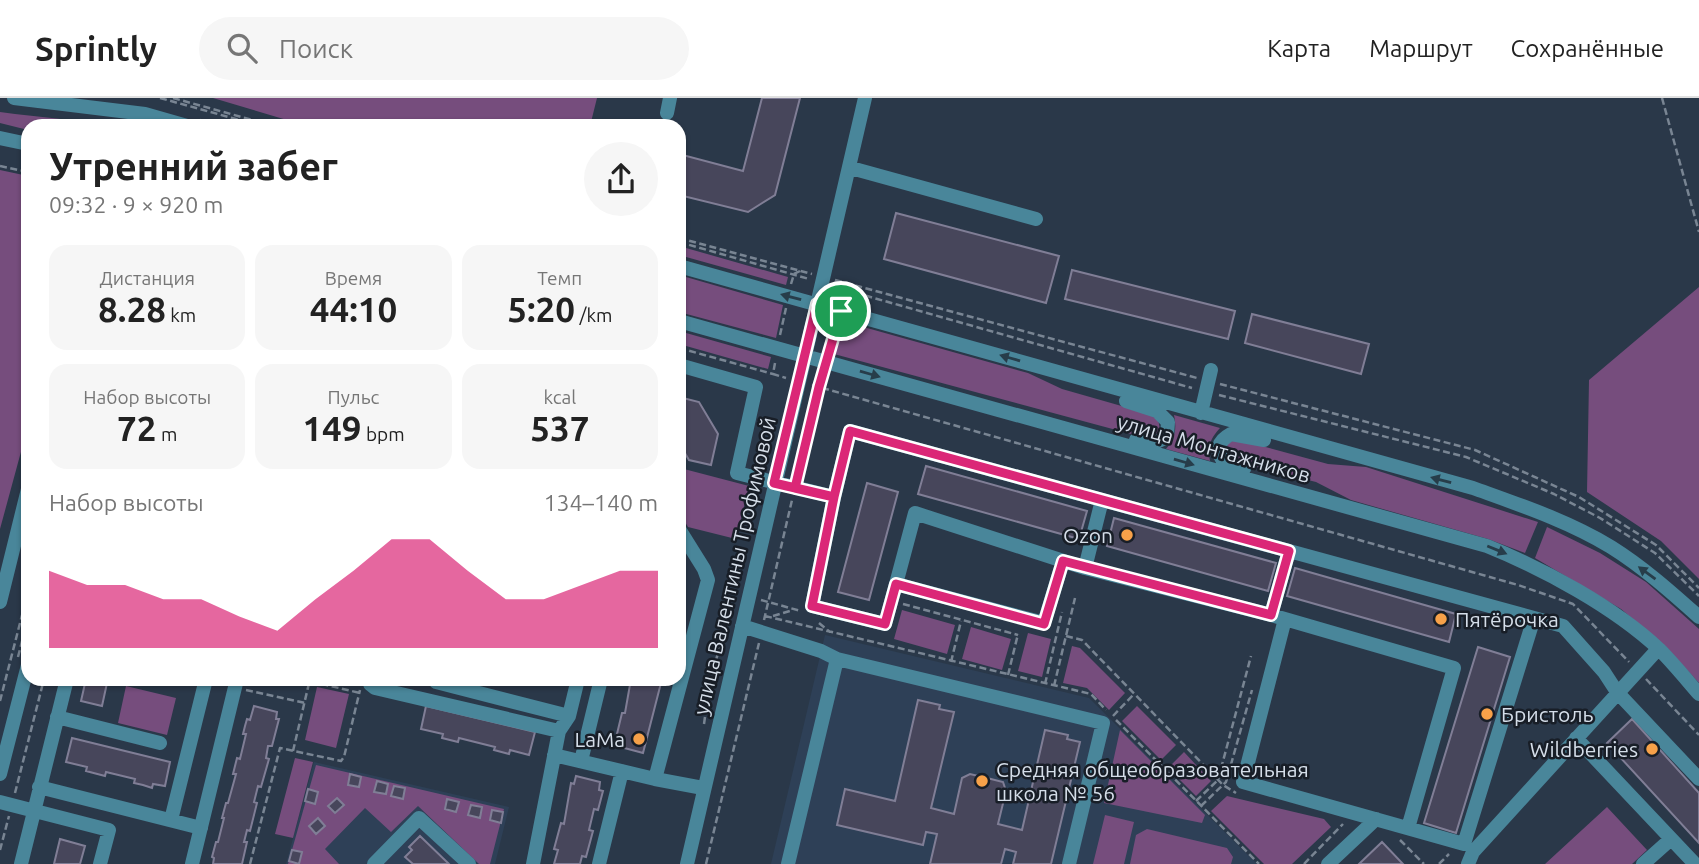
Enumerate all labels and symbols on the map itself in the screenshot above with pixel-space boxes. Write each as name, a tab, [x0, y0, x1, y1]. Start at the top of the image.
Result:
pin	[811, 281, 871, 341]
one-way arrow	[780, 291, 801, 301]
one-way arrow	[999, 353, 1020, 363]
one-way arrow	[859, 369, 881, 380]
street label: улица Монтажников	[1115, 409, 1313, 487]
street label: улица Валентины Трофимовой	[688, 415, 780, 717]
one-way arrow	[1174, 457, 1195, 467]
one-way arrow	[1430, 474, 1451, 484]
place label: Ozon	[1063, 523, 1113, 547]
marker: Ozon	[1119, 527, 1135, 543]
one-way arrow	[1486, 545, 1507, 556]
one-way arrow	[1638, 566, 1656, 580]
place label: Пятёрочка	[1455, 607, 1559, 631]
marker: Пятёрочка	[1433, 611, 1449, 627]
place label: Бристоль	[1501, 702, 1594, 726]
marker: Бристоль	[1479, 706, 1495, 722]
place label: LaMa	[574, 727, 625, 751]
marker: LaMa	[631, 731, 647, 747]
place label: Wildberries	[1530, 737, 1638, 761]
marker: Wildberries	[1644, 741, 1660, 757]
place label: Средняя общеобразовательная школа № 56	[996, 757, 1309, 805]
marker: Средняя общеобразовательная школа № 56	[974, 773, 990, 789]

